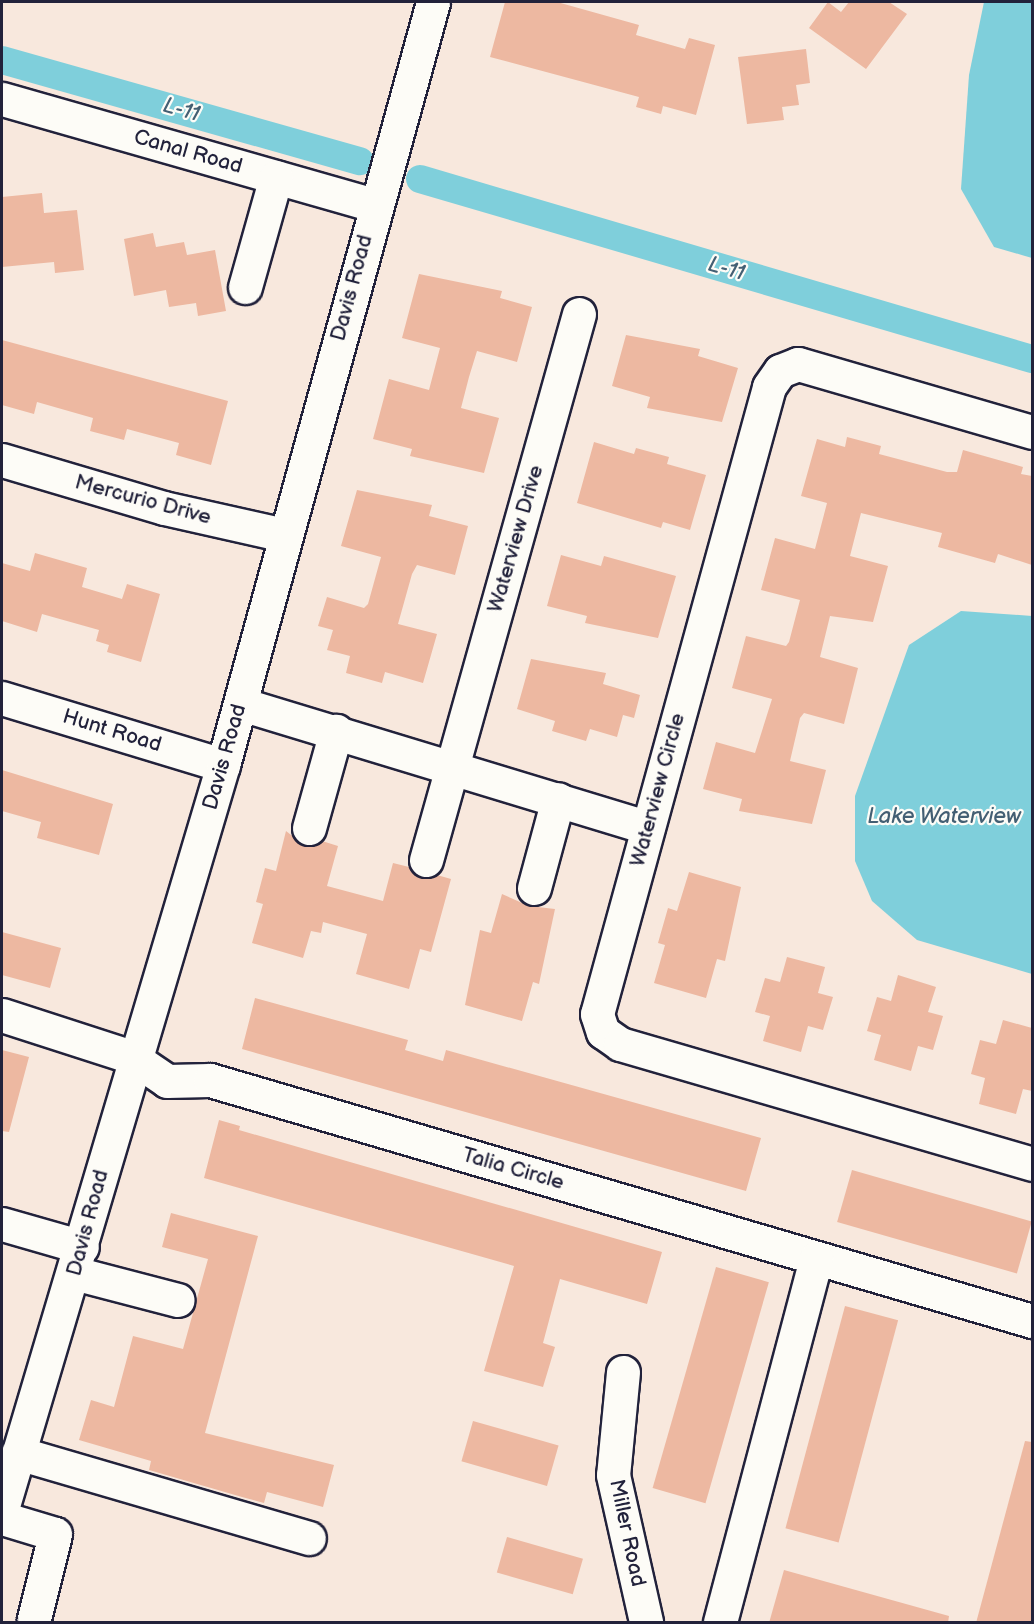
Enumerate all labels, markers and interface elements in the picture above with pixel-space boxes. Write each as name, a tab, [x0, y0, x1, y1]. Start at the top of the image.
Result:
water label: L-11	[160, 92, 202, 128]
street label: Canal Road	[131, 124, 245, 180]
street label: Davis Road	[326, 232, 378, 344]
water label: L-11	[705, 251, 747, 287]
street label: Waterview Drive	[483, 462, 549, 616]
street label: Mercurio Drive	[72, 470, 214, 530]
street label: Davis Road	[198, 701, 252, 813]
street label: Hunt Road	[60, 704, 164, 758]
street label: Waterview Circle	[625, 710, 691, 870]
water label: Lake Waterview	[867, 804, 1021, 830]
street label: Talia Circle	[459, 1142, 567, 1196]
street label: Davis Road	[62, 1167, 114, 1279]
street label: Miller Road	[603, 1477, 651, 1589]

